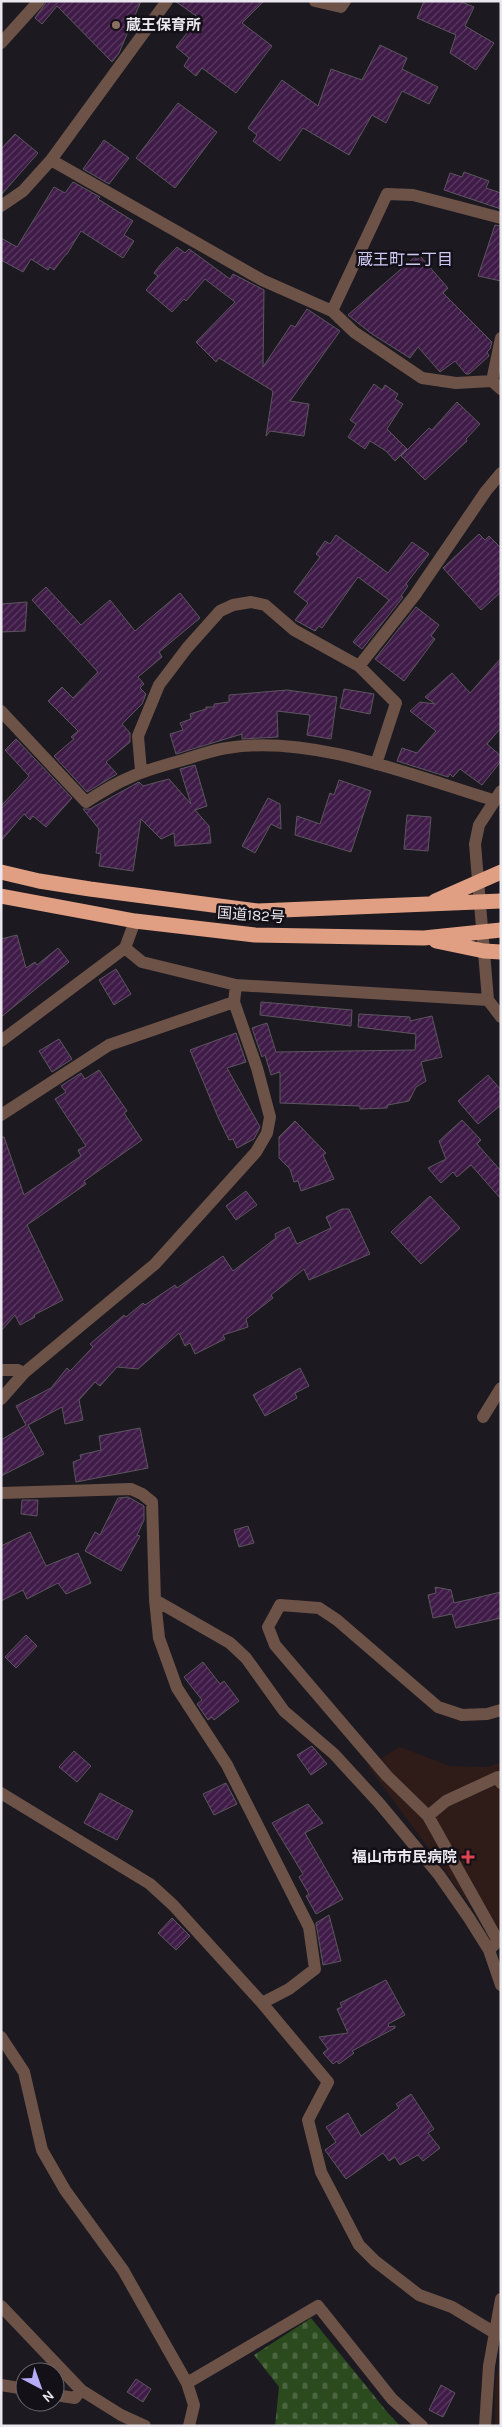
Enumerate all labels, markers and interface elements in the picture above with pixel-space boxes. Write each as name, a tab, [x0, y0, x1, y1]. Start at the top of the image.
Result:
place label: 蔵王保育所	[126, 16, 201, 34]
marker: 蔵王保育所	[110, 19, 122, 31]
district label: 蔵王町二丁目	[357, 250, 453, 269]
street label: 国道182号	[217, 904, 285, 926]
place label: 福山市市民病院	[351, 1848, 457, 1866]
marker: 福山市市民病院	[461, 1850, 475, 1864]
north arrow	[15, 2362, 65, 2412]
text: N	[39, 2387, 58, 2406]

